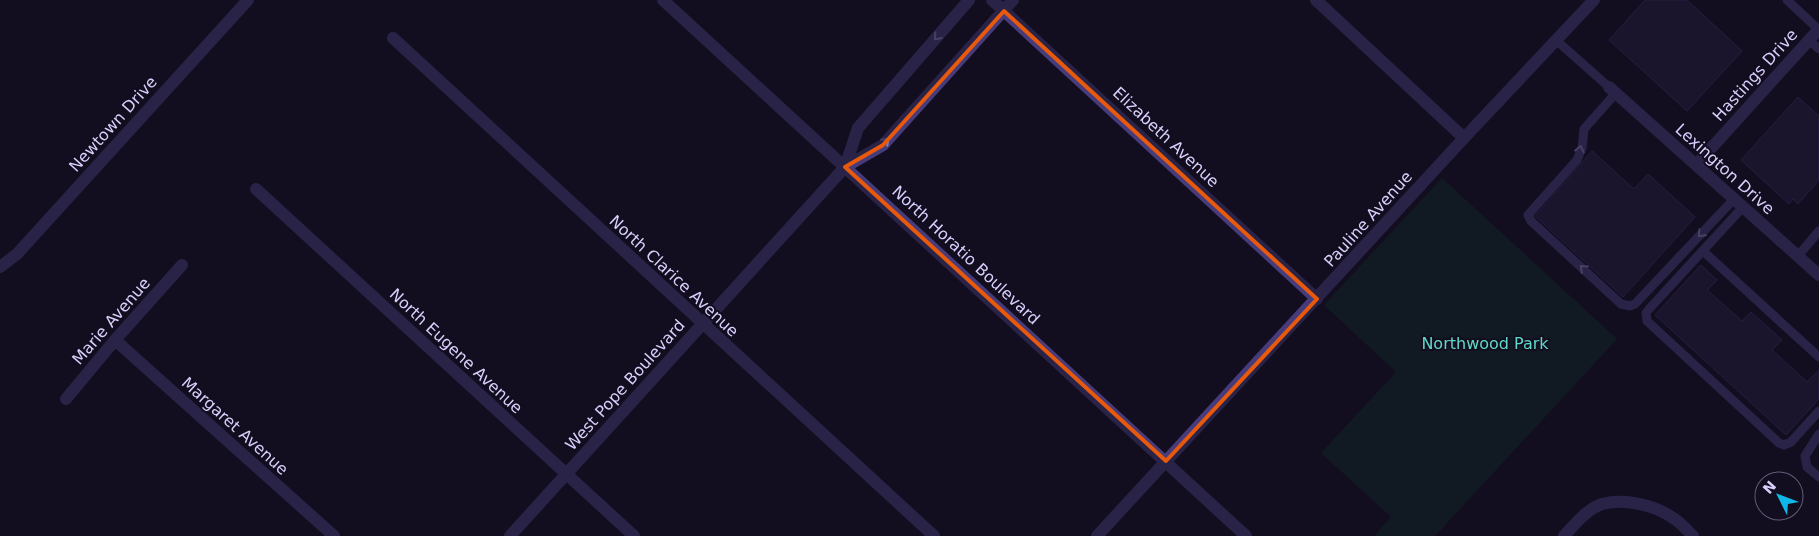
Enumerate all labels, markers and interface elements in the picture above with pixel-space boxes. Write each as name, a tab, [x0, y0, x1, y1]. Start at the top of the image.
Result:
street label: Hastings Drive	[1709, 25, 1801, 125]
one-way arrow	[934, 31, 943, 40]
street label: Newtown Drive	[65, 72, 161, 176]
street label: Elizabeth Avenue	[1109, 83, 1223, 191]
street label: Lexington Drive	[1672, 120, 1778, 218]
one-way arrow	[881, 138, 890, 147]
one-way arrow	[1574, 145, 1585, 153]
street label: Pauline Avenue	[1320, 167, 1416, 271]
street label: North Horatio Boulevard	[888, 182, 1044, 328]
street label: North Clarice Avenue	[606, 211, 742, 341]
one-way arrow	[1698, 229, 1707, 238]
one-way arrow	[1579, 265, 1588, 274]
street label: Marie Avenue	[68, 274, 154, 368]
street label: North Eugene Avenue	[386, 285, 526, 417]
street label: West Pope Boulevard	[561, 316, 689, 454]
park label: Northwood Park	[1421, 334, 1549, 353]
street label: Margaret Avenue	[178, 373, 292, 479]
north arrow	[1754, 471, 1804, 521]
text: N	[1759, 478, 1779, 497]

